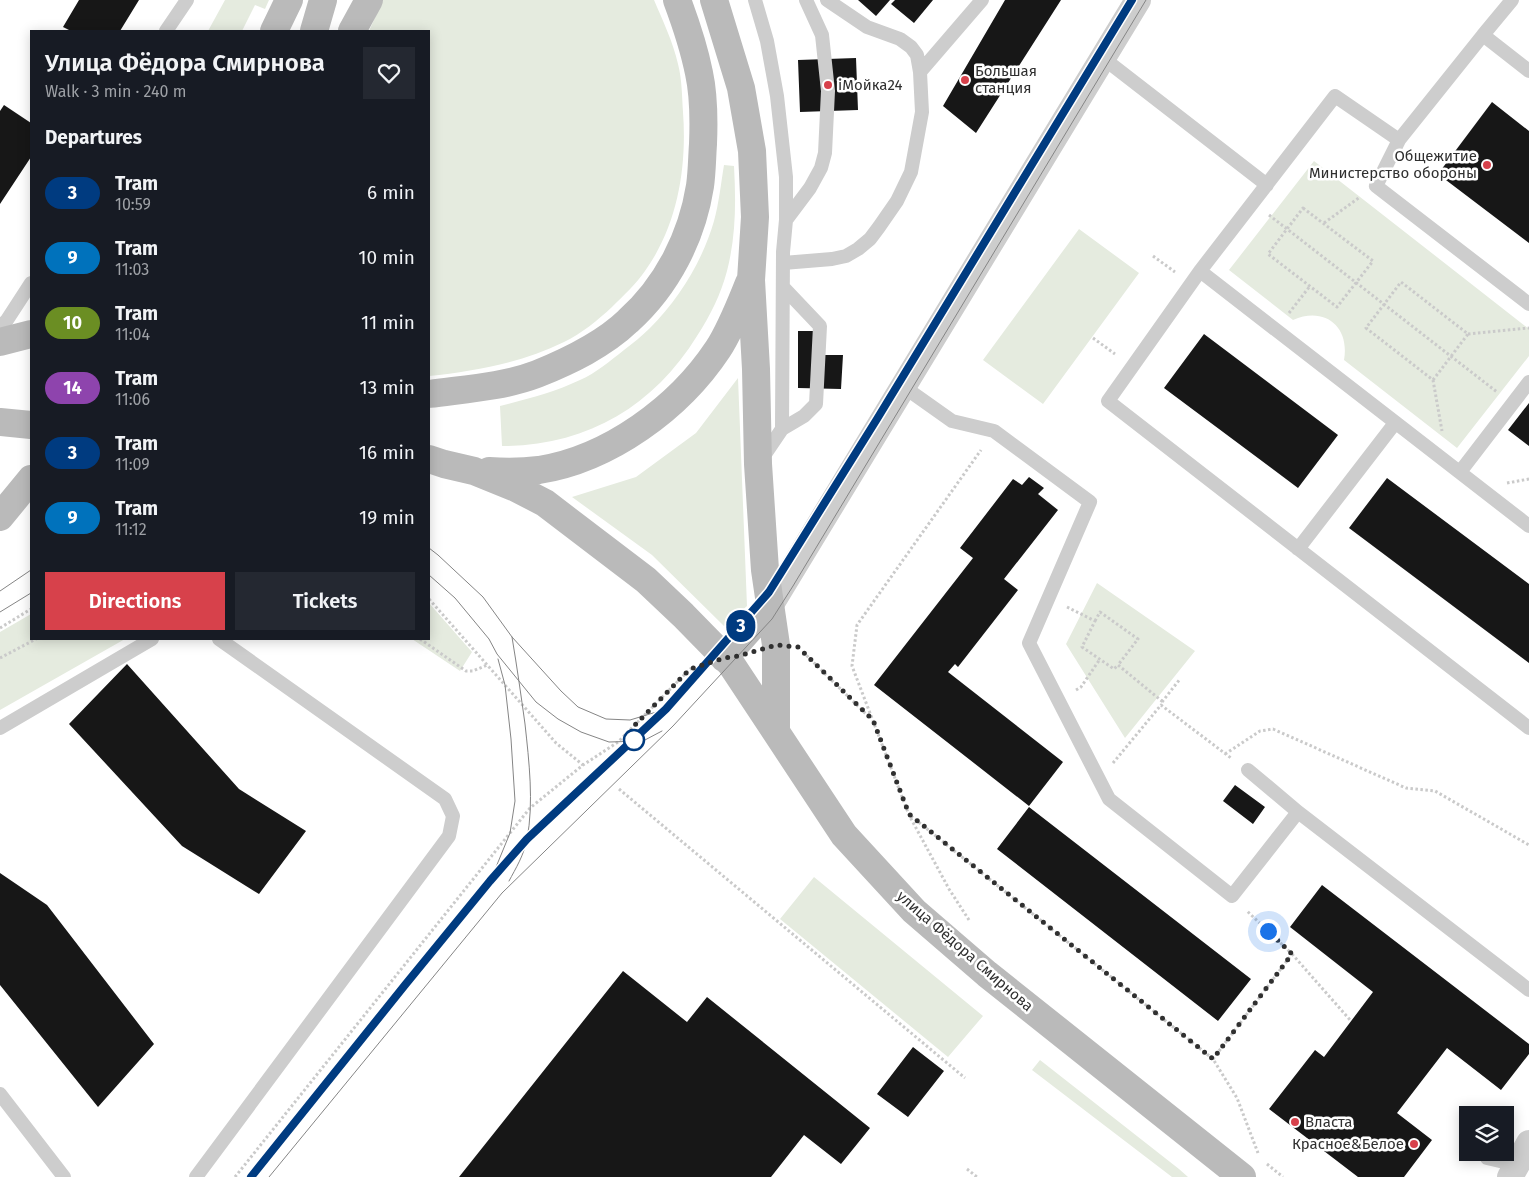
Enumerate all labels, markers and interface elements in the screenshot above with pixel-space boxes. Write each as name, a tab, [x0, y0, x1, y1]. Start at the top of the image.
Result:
button: heart	[363, 47, 415, 99]
text: Улица Фёдора Смирнова	[45, 49, 325, 77]
place label: Большая станция	[975, 62, 1037, 97]
marker: Большая станция	[959, 74, 971, 86]
place label: iМойка24	[838, 76, 902, 94]
marker: iМойка24	[822, 79, 834, 91]
text: Walk · 3 min · 240 m	[45, 82, 187, 101]
text: Departures	[45, 126, 142, 149]
place label: Общежитие Министерство обороны	[1309, 147, 1477, 182]
marker: Общежитие Министерство обороны	[1481, 159, 1493, 171]
text: Tram	[115, 172, 158, 195]
text: 6 min	[367, 181, 415, 204]
text: 3	[68, 182, 77, 204]
text: 10:59	[115, 195, 151, 214]
text: Tram	[115, 237, 158, 260]
text: 10 min	[358, 246, 415, 269]
text: 9	[67, 247, 78, 269]
text: 11:03	[115, 260, 149, 279]
text: Tram	[115, 302, 158, 325]
text: 11 min	[361, 311, 415, 334]
text: 10	[63, 312, 82, 334]
text: 11:04	[115, 325, 150, 344]
text: Tram	[115, 367, 158, 390]
text: 13 min	[359, 376, 415, 399]
text: 14	[63, 377, 82, 399]
text: 11:06	[115, 390, 150, 409]
text: Tram	[115, 432, 158, 455]
text: 16 min	[359, 441, 415, 464]
text: 3	[68, 442, 77, 464]
text: 11:09	[115, 455, 150, 474]
text: Tram	[115, 497, 158, 520]
text: 19 min	[359, 506, 415, 529]
text: 9	[67, 507, 78, 529]
text: 11:12	[115, 520, 147, 539]
button: Directions	[45, 572, 225, 630]
button: Tickets	[235, 572, 415, 630]
line badge: 3	[725, 610, 757, 642]
text: 3	[736, 615, 746, 637]
unlabelled marker	[623, 729, 645, 751]
street label: улица Фёдора Смирнова	[893, 887, 1037, 1015]
your location	[1256, 919, 1281, 944]
map controls	[1459, 1106, 1514, 1161]
button: layers	[1459, 1106, 1514, 1161]
place label: Власта	[1305, 1113, 1352, 1131]
marker: Власта	[1289, 1116, 1301, 1128]
place label: Красное&Белое	[1292, 1135, 1404, 1153]
marker: Красное&Белое	[1408, 1138, 1420, 1150]

